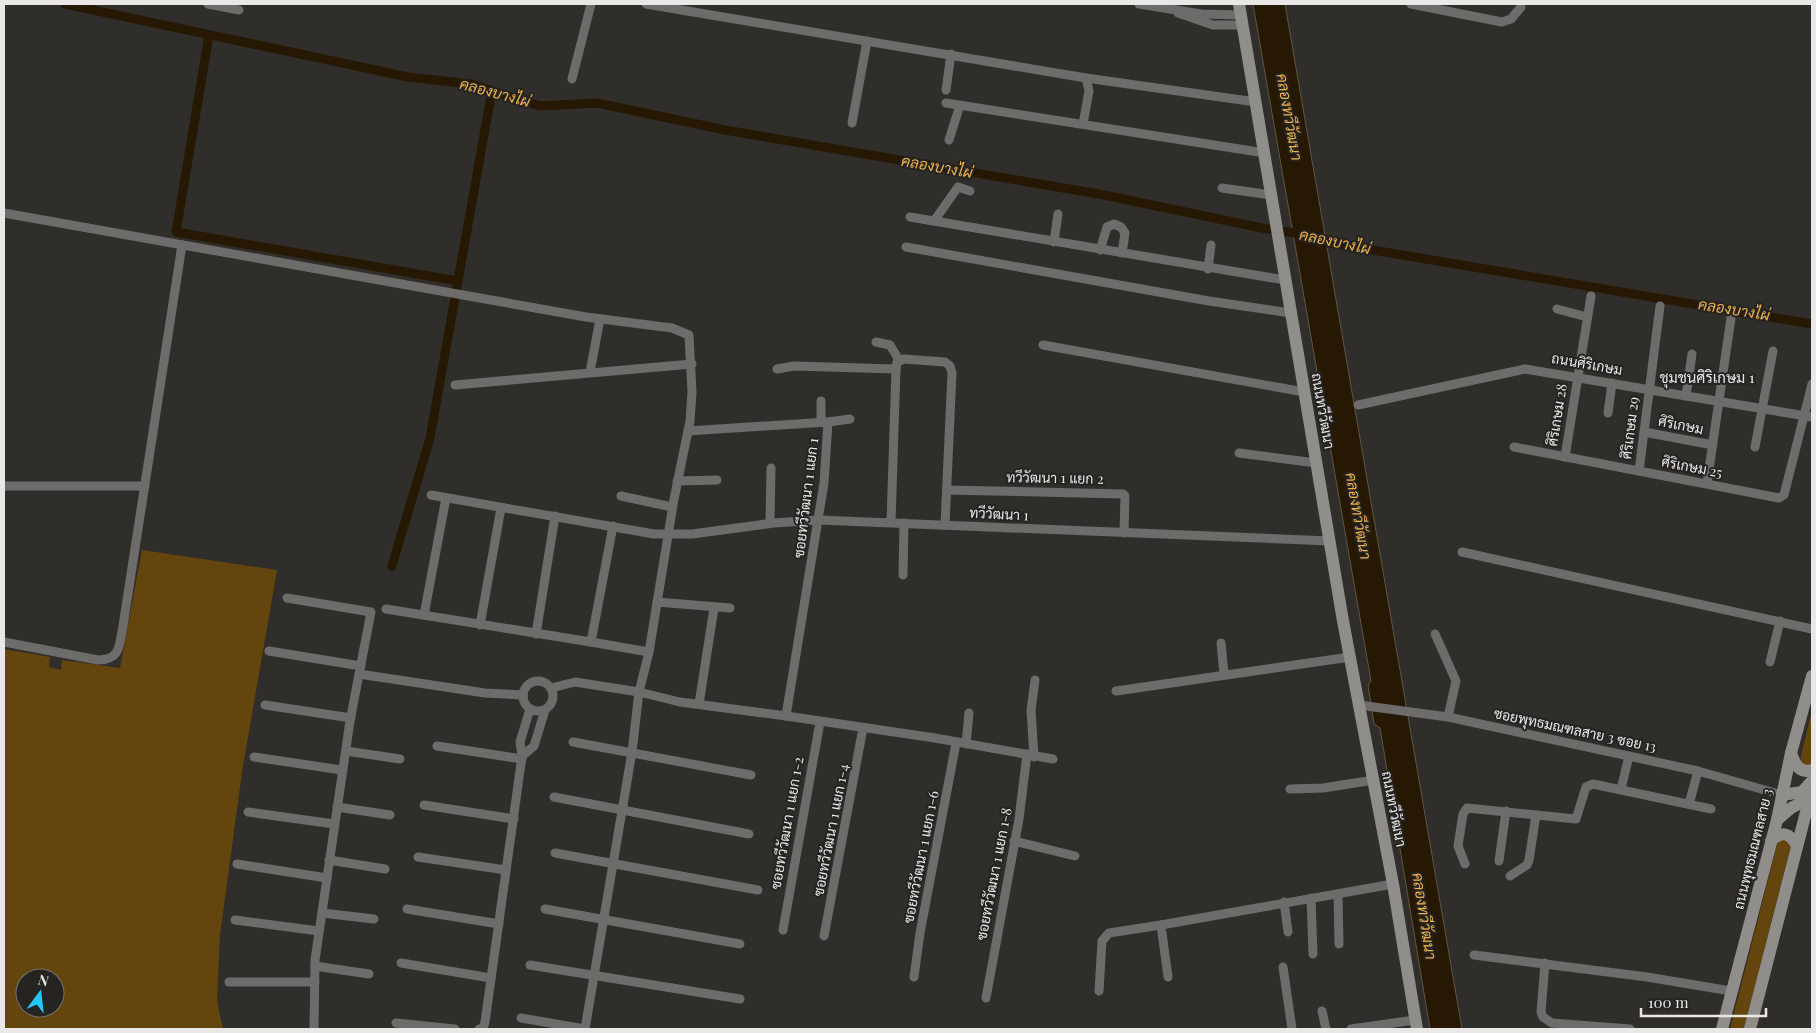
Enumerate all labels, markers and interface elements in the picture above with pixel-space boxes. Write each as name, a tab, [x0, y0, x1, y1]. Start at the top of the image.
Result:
water label: คลองทวีวัฒนา	[1273, 72, 1307, 162]
water label: คลองบางไผ่	[458, 73, 534, 111]
water label: คลองบางไผ่	[900, 150, 976, 182]
water label: คลองบางไผ่	[1298, 224, 1374, 259]
water label: คลองบางไผ่	[1697, 293, 1772, 325]
street label: ถนนศิริเกษม	[1550, 348, 1624, 379]
district label: ชุมชนศิริเกษม 1	[1659, 367, 1755, 389]
street label: ถนนทวีวัฒนา	[1307, 371, 1340, 450]
street label: ศิริเกษม 28	[1542, 382, 1571, 448]
street label: ศิริเกษม 29	[1616, 396, 1643, 460]
street label: ศิริเกษม	[1657, 411, 1705, 438]
street label: ซอยทวีวัฒนา 1 แยก 1	[789, 437, 822, 559]
street label: ศิริเกษม 25	[1660, 451, 1724, 482]
street label: ทวีวัฒนา 1 แยก 2	[1006, 467, 1104, 488]
water label: คลองทวีวัฒนา	[1342, 471, 1376, 561]
street label: ทวีวัฒนา 1	[969, 502, 1029, 525]
street label: ซอยพุทธมณฑลสาย 3 ซอย 13	[1492, 703, 1658, 757]
street label: ซอยทวีวัฒนา 1 แยก 1-2	[765, 755, 808, 891]
street label: ซอยทวีวัฒนา 1 แยก 1-4	[808, 762, 853, 898]
street label: ถนนทวีวัฒนา	[1378, 769, 1411, 848]
street label: ถนนพุทธมณฑลสาย 3	[1728, 787, 1778, 911]
street label: ซอยทวีวัฒนา 1 แยก 1-6	[898, 789, 943, 925]
street label: ซอยทวีวัฒนา 1 แยก 1-8	[971, 806, 1016, 942]
water label: คลองทวีวัฒนา	[1408, 871, 1442, 961]
north arrow	[15, 968, 65, 1018]
text: N	[36, 969, 51, 990]
scale bar	[1641, 986, 1766, 1018]
text: 100 m	[1648, 992, 1689, 1012]

